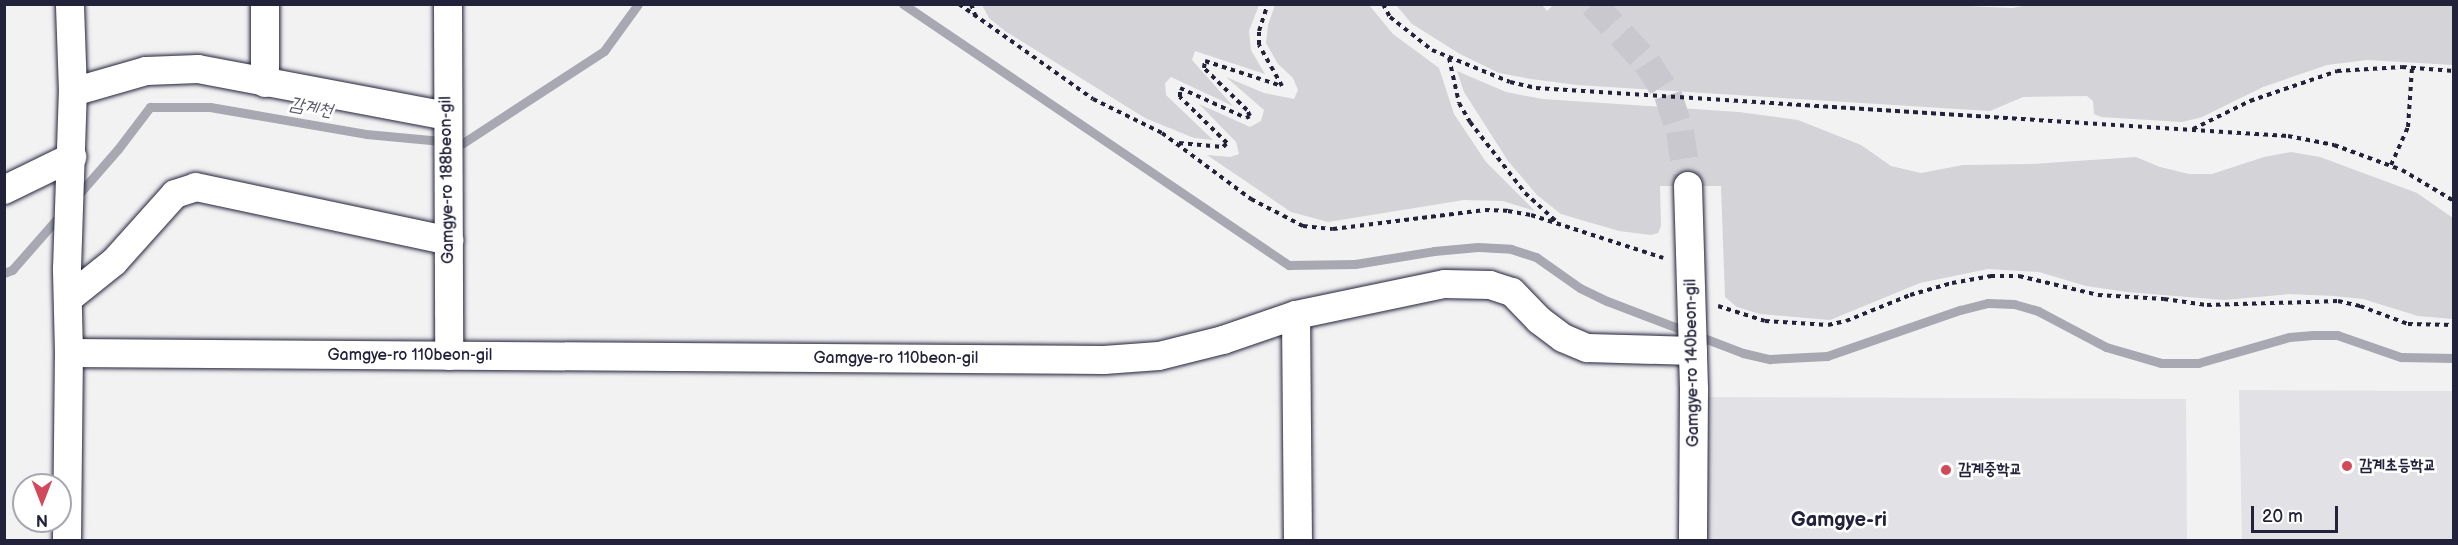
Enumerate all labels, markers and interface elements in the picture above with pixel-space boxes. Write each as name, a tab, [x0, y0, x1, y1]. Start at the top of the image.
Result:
water label: 감계천	[288, 94, 334, 122]
street label: Gamgye-ro 188beon-gil	[437, 96, 459, 264]
street label: Gamgye-ro 140beon-gil	[1682, 279, 1704, 447]
street label: Gamgye-ro 110beon-gil	[328, 346, 492, 366]
street label: Gamgye-ro 110beon-gil	[814, 349, 978, 369]
place label: 감계초등학교	[2359, 456, 2436, 476]
marker: 감계초등학교	[2340, 459, 2354, 473]
place label: 감계중학교	[1958, 460, 2022, 480]
marker: 감계중학교	[1939, 463, 1953, 477]
north arrow	[12, 473, 72, 533]
scale bar	[2254, 494, 2341, 532]
text: 20 m	[2262, 506, 2303, 527]
district label: Gamgye-ri	[1791, 508, 1887, 532]
text: N	[36, 510, 48, 529]

